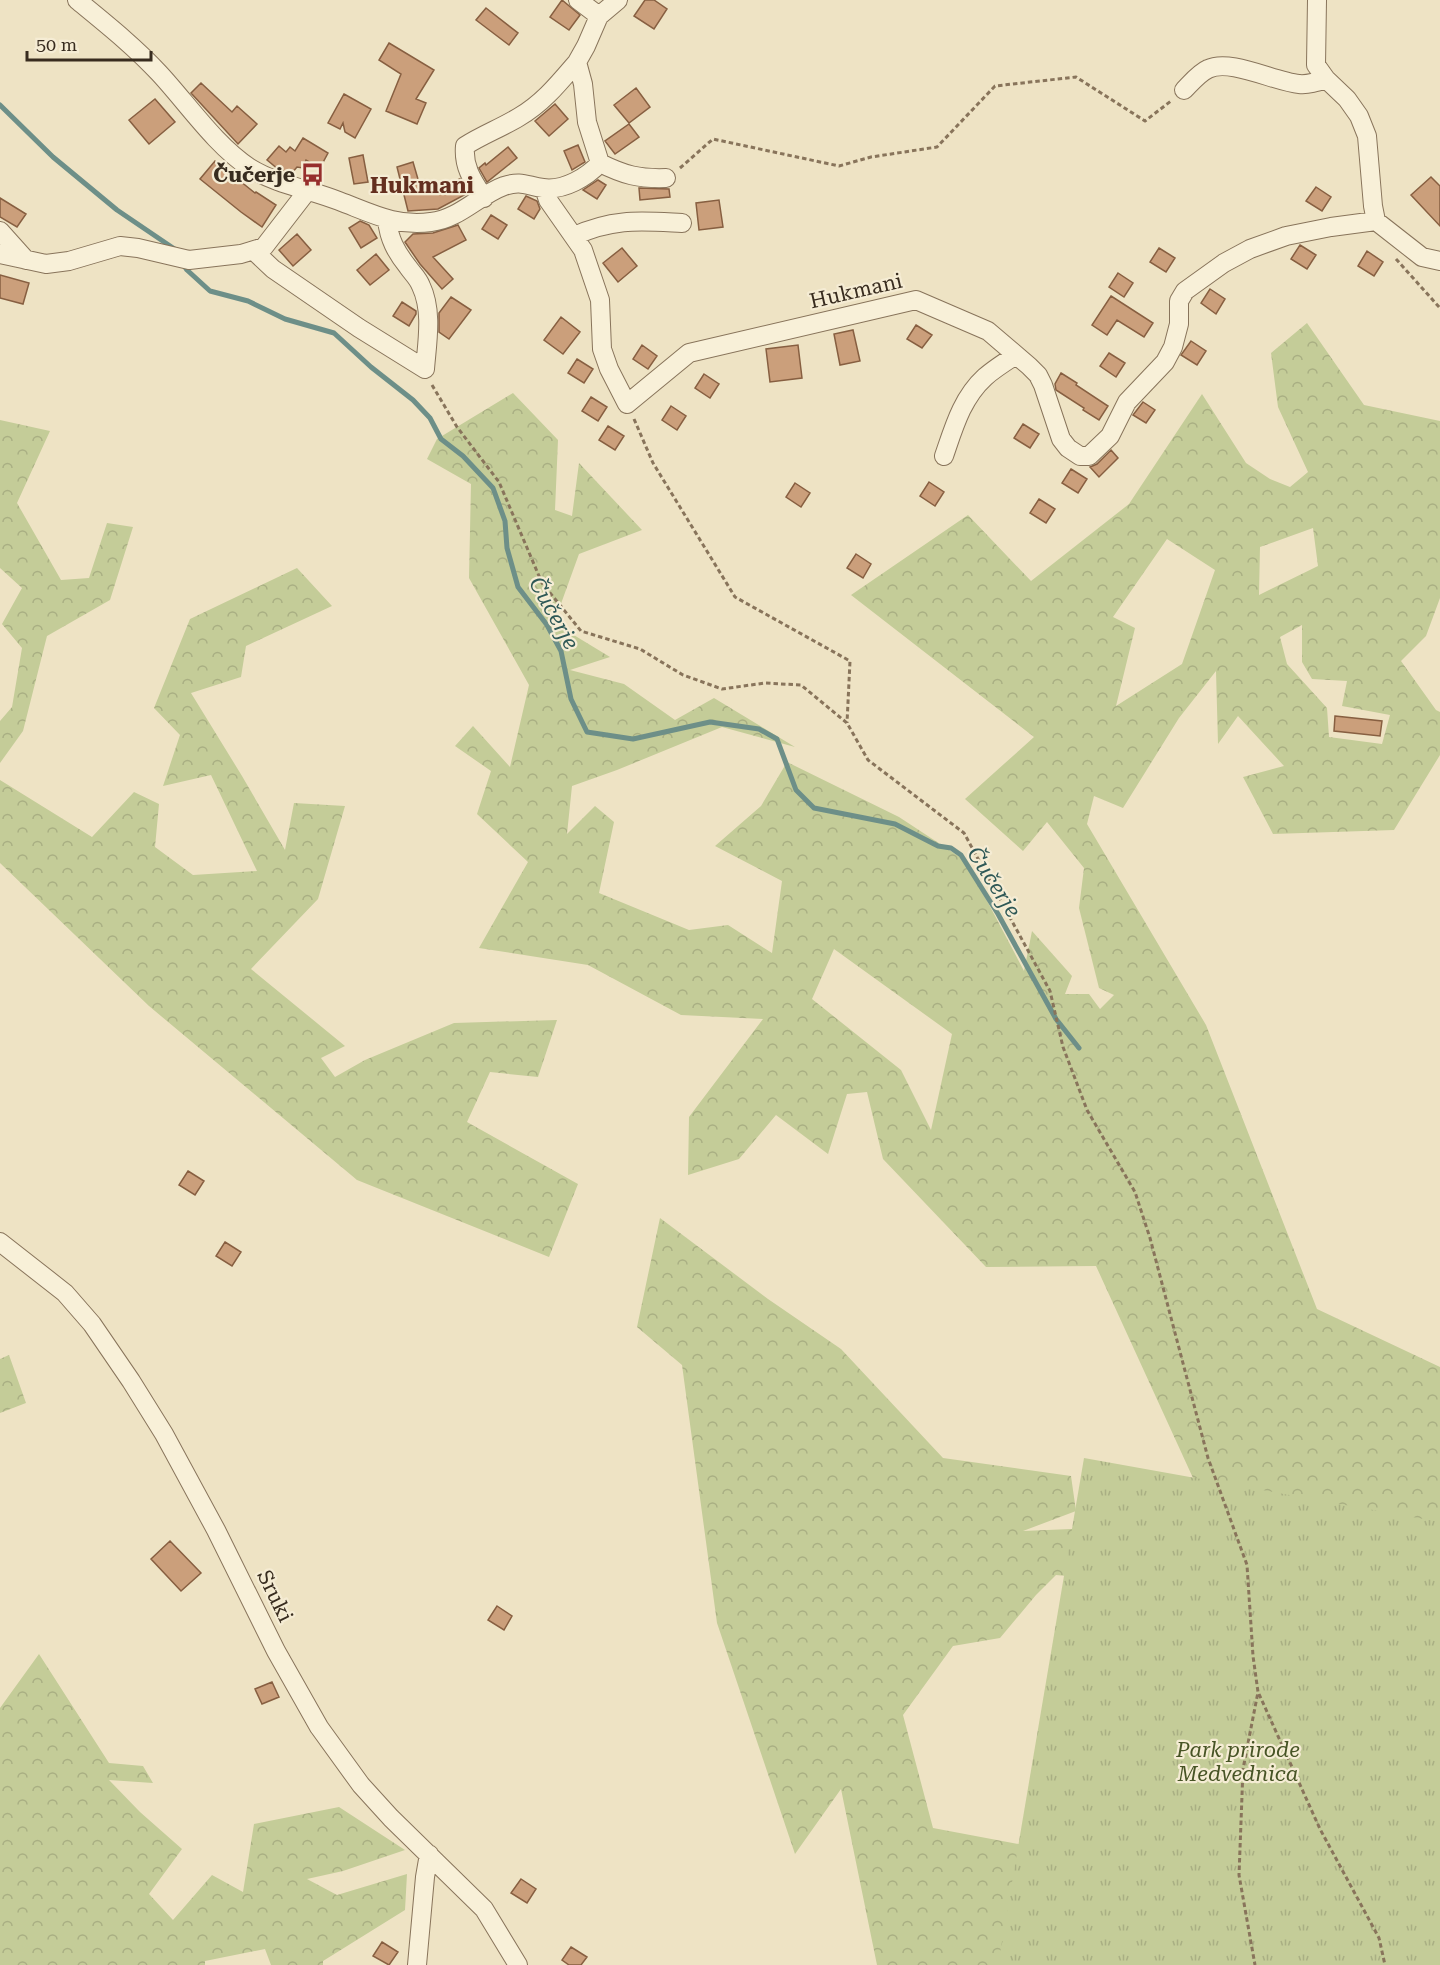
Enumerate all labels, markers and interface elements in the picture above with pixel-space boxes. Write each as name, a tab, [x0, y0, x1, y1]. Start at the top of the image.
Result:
scale bar	[27, 24, 152, 62]
text: 50 m	[36, 34, 77, 55]
place label: Čučerje	[213, 162, 295, 187]
bus stop icon: Čučerje	[300, 162, 326, 188]
district label: Hukmani	[370, 173, 474, 198]
street label: Hukmani	[807, 269, 905, 313]
water label: Čučerje	[524, 572, 585, 654]
water label: Čučerje	[962, 842, 1027, 922]
street label: Sruki	[252, 1566, 298, 1626]
park label: Park prirode Medvednica	[1175, 1738, 1300, 1786]

